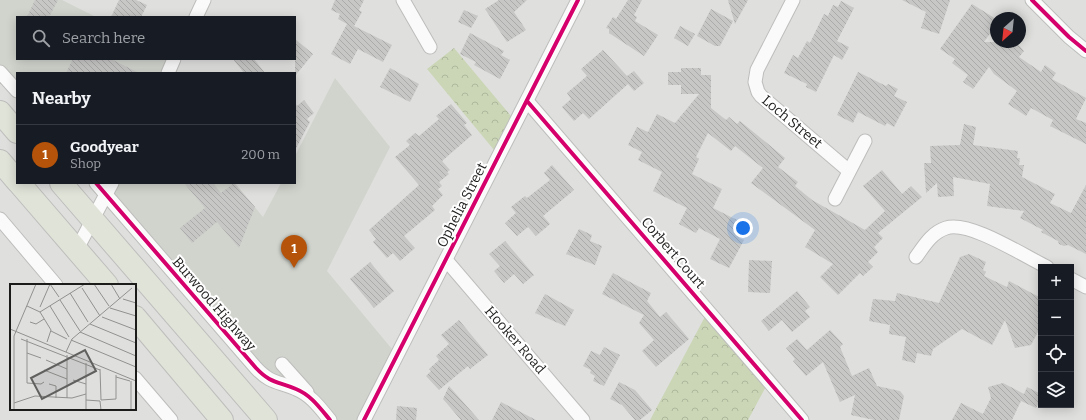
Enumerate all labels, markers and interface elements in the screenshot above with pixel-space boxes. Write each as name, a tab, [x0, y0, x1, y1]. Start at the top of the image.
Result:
north arrow	[990, 12, 1026, 48]
search box	[16, 16, 296, 60]
icon: search	[30, 27, 52, 49]
text: Search here	[62, 29, 145, 47]
text: Nearby	[32, 88, 91, 109]
street label: Loch Street	[758, 92, 826, 152]
text: Goodyear	[70, 138, 139, 156]
text: 1	[42, 147, 48, 162]
text: 200 m	[241, 147, 280, 162]
text: Shop	[70, 156, 101, 171]
street label: Ophelia Street	[433, 160, 491, 250]
street label: Corbert Court	[637, 214, 709, 292]
your location	[733, 218, 753, 238]
pin: 1	[281, 235, 307, 268]
street label: Burwood Highway	[169, 254, 260, 355]
map controls	[1038, 264, 1074, 408]
button: +	[1038, 264, 1074, 300]
inset map	[10, 284, 136, 410]
button: −	[1038, 300, 1074, 336]
street label: Hooker Road	[481, 303, 549, 377]
button: locate	[1038, 336, 1074, 372]
button: layers	[1038, 372, 1074, 408]

